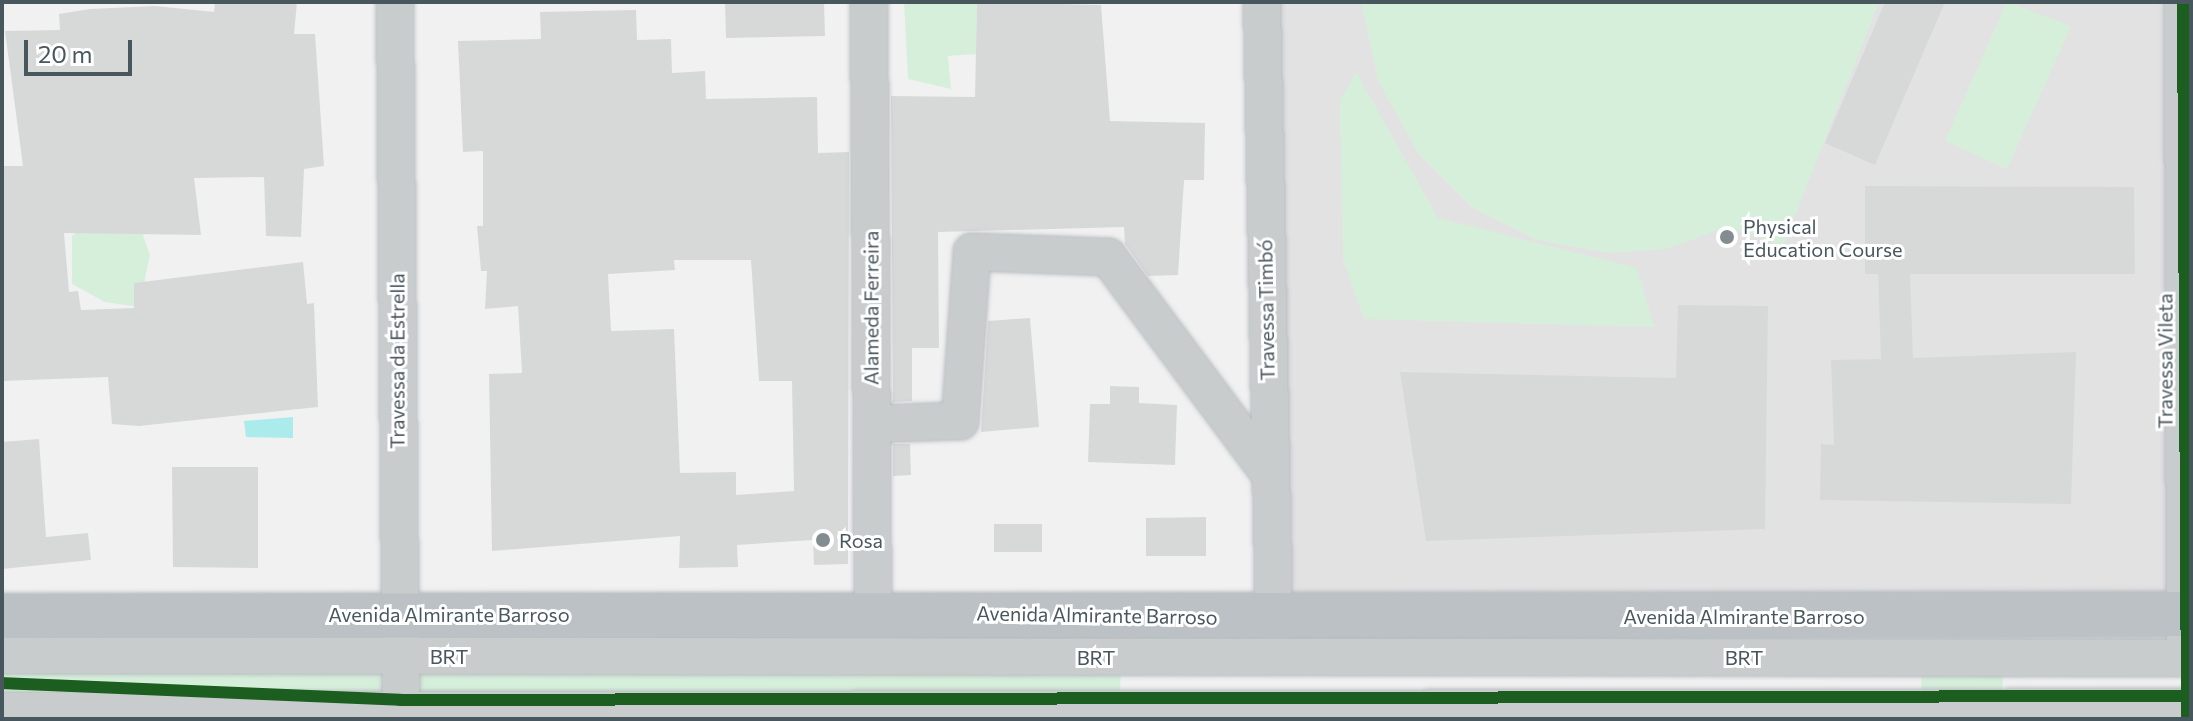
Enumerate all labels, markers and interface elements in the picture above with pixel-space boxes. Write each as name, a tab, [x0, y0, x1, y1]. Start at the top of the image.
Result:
scale bar	[28, 24, 136, 74]
text: 20 m	[38, 39, 92, 68]
place label: Physical Education Course	[1743, 214, 1903, 261]
marker: Physical Education Course	[1718, 228, 1736, 246]
street label: Alameda Ferreira	[859, 231, 883, 385]
street label: Travessa Timbó	[1253, 239, 1279, 381]
street label: Travessa da Estrella	[385, 273, 409, 449]
street label: Travessa Vileta	[2153, 293, 2177, 429]
place label: Rosa	[839, 528, 883, 552]
marker: Rosa	[814, 531, 832, 549]
street label: Avenida Almirante Barroso	[976, 601, 1218, 629]
street label: Avenida Almirante Barroso	[328, 602, 570, 626]
street label: Avenida Almirante Barroso	[1623, 604, 1865, 628]
street label: BRT	[430, 644, 468, 668]
street label: BRT	[1077, 645, 1115, 669]
street label: BRT	[1725, 645, 1763, 669]

